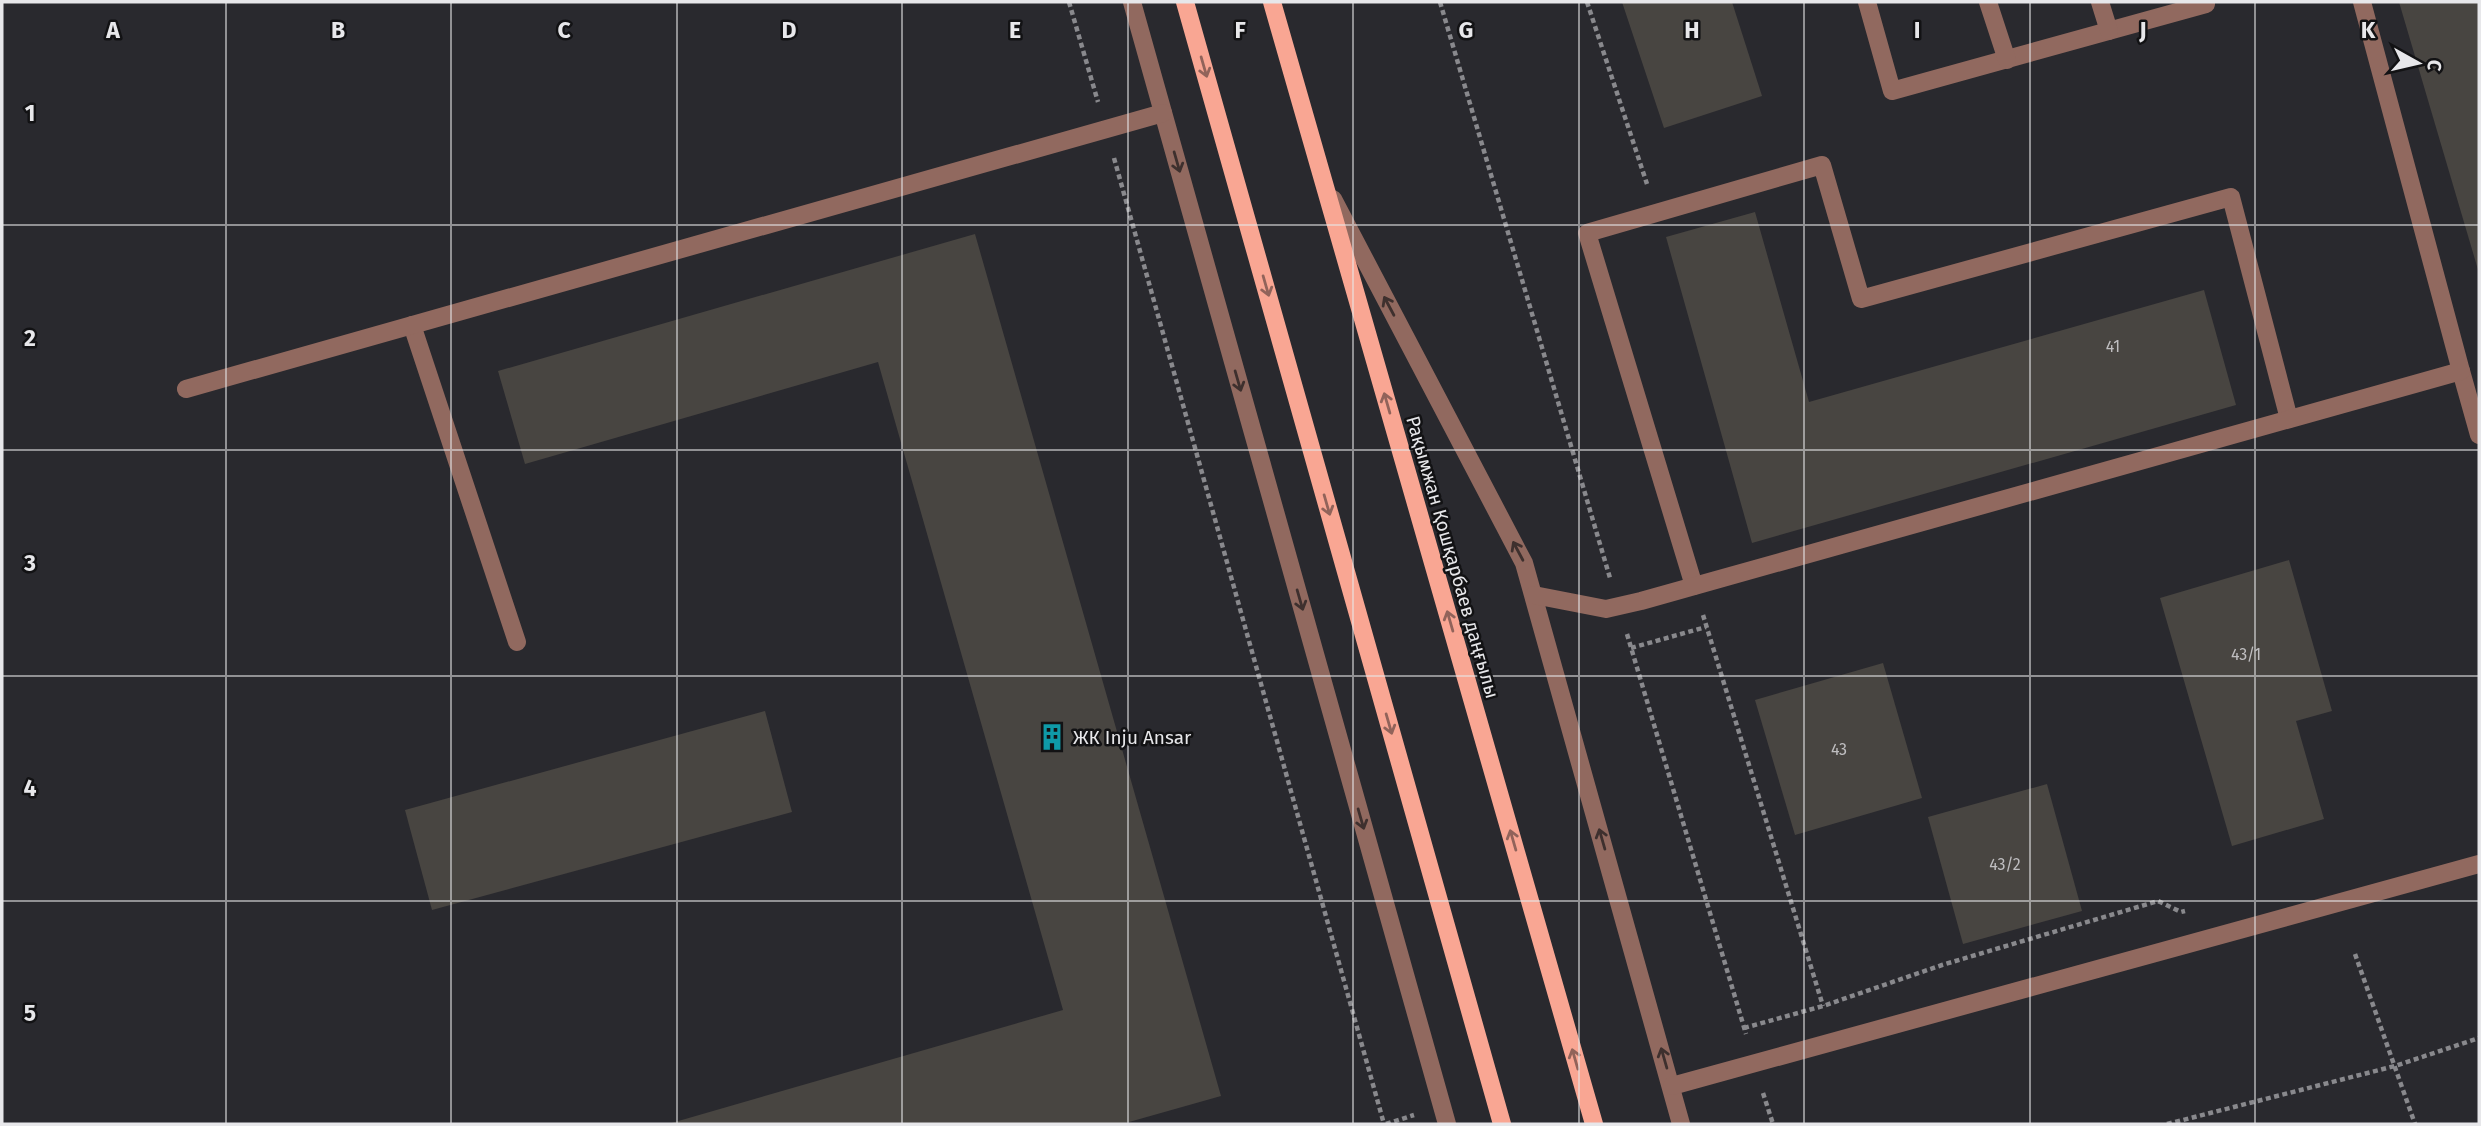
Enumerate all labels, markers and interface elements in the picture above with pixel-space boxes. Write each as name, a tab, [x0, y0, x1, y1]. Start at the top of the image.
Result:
text: A	[105, 16, 120, 44]
text: B	[331, 16, 345, 44]
text: C	[557, 16, 571, 44]
text: D	[782, 16, 797, 44]
text: E	[1009, 16, 1021, 44]
text: F	[1234, 16, 1246, 44]
text: G	[1459, 16, 1473, 44]
text: H	[1684, 16, 1700, 44]
text: I	[1914, 16, 1920, 44]
text: J	[2138, 16, 2147, 44]
text: K	[2361, 16, 2376, 44]
north arrow	[2383, 28, 2453, 98]
one-way arrow	[1198, 56, 1211, 78]
text: С	[2422, 58, 2446, 72]
text: 1	[25, 99, 35, 127]
one-way arrow	[1171, 151, 1184, 173]
one-way arrow	[1260, 275, 1273, 297]
one-way arrow	[1382, 296, 1395, 317]
text: 2	[24, 324, 36, 352]
house number: 41	[2106, 337, 2120, 356]
one-way arrow	[1233, 370, 1246, 392]
one-way arrow	[1379, 392, 1392, 414]
street label: Рақымжан Қошқарбаев даңғылы	[1401, 413, 1504, 701]
one-way arrow	[1322, 494, 1335, 516]
one-way arrow	[1510, 541, 1524, 562]
text: 3	[23, 549, 36, 577]
one-way arrow	[1294, 589, 1307, 611]
one-way arrow	[1442, 611, 1455, 633]
house number: 43/1	[2231, 645, 2261, 664]
one-way arrow	[1384, 713, 1397, 735]
building icon: ЖК Inju Ansar	[1037, 722, 1067, 752]
place label: ЖК Inju Ansar	[1073, 726, 1192, 749]
house number: 43	[1831, 740, 1847, 759]
text: 4	[24, 774, 37, 802]
one-way arrow	[1355, 807, 1368, 830]
one-way arrow	[1595, 828, 1608, 850]
one-way arrow	[1505, 829, 1518, 851]
house number: 43/2	[1989, 855, 2021, 874]
text: 5	[24, 999, 36, 1027]
one-way arrow	[1657, 1047, 1670, 1070]
one-way arrow	[1568, 1048, 1581, 1070]

